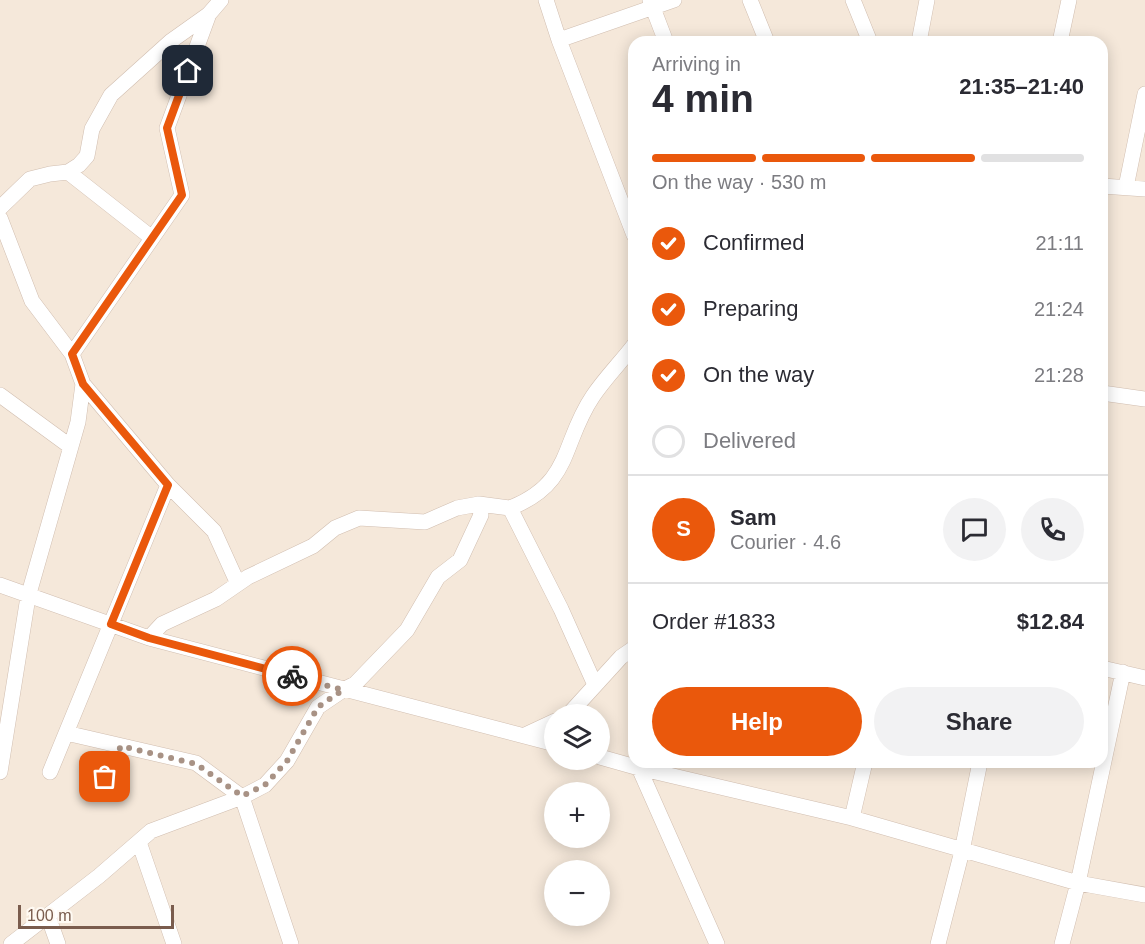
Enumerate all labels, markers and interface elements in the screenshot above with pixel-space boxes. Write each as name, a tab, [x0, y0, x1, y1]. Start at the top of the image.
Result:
pin	[162, 45, 213, 96]
text: Arriving in	[652, 53, 741, 75]
icon: home	[171, 54, 204, 87]
text: 21:35–21:40	[959, 74, 1084, 99]
text: 4 min	[652, 77, 754, 120]
text: On the way · 530 m	[652, 171, 827, 193]
icon: check	[652, 227, 685, 260]
text: Confirmed	[703, 230, 804, 255]
text: 21:11	[1035, 232, 1084, 254]
icon: check	[652, 293, 685, 326]
text: Preparing	[703, 296, 798, 321]
text: 21:24	[1034, 298, 1084, 320]
icon: check	[652, 359, 685, 392]
text: On the way	[703, 362, 814, 387]
text: 21:28	[1034, 364, 1084, 386]
text: Delivered	[703, 428, 796, 453]
button: chat	[943, 498, 1006, 561]
button: phone	[1021, 498, 1084, 561]
text: Sam	[730, 505, 776, 530]
text: S	[676, 516, 691, 541]
text: Courier · 4.6	[730, 531, 841, 553]
text: Order #1833	[652, 609, 776, 634]
text: $12.84	[1017, 609, 1084, 634]
courier	[262, 646, 322, 706]
icon: bike	[276, 660, 309, 693]
button: Help	[652, 687, 862, 756]
button: Share	[874, 687, 1084, 756]
map controls	[544, 704, 610, 926]
button: layers	[544, 704, 610, 770]
pin	[79, 751, 130, 802]
icon: bag	[88, 760, 121, 793]
button: +	[544, 782, 610, 848]
button: −	[544, 860, 610, 926]
scale bar	[18, 902, 174, 930]
text: 100 m	[27, 907, 71, 924]

